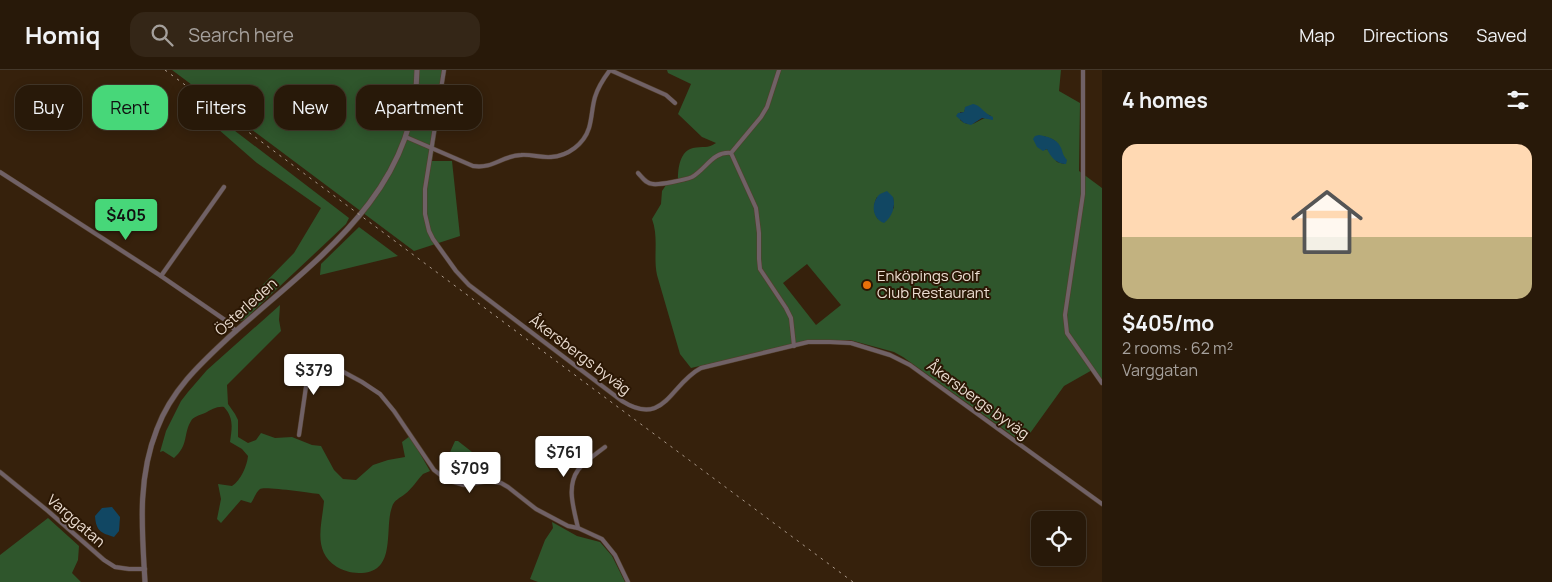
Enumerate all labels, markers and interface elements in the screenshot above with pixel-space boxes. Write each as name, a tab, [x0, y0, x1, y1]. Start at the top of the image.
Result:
search box	[130, 12, 480, 57]
text: Homiq	[25, 18, 100, 51]
icon: search	[148, 21, 176, 49]
text: Search here	[188, 22, 294, 48]
text: Map	[1299, 23, 1335, 47]
text: Directions	[1363, 23, 1448, 47]
text: Saved	[1476, 23, 1527, 47]
chip: Buy	[15, 85, 82, 130]
chip: Rent	[92, 85, 168, 130]
chip: Filters	[178, 85, 264, 130]
chip: New	[274, 85, 346, 130]
chip: Apartment	[356, 85, 482, 130]
text: 4 homes	[1122, 86, 1208, 114]
icon: filters	[1504, 86, 1532, 114]
icon: home	[1282, 177, 1372, 267]
pin: $405	[96, 198, 156, 241]
text: $405	[106, 204, 146, 226]
place label: Enköpings Golf Club Restaurant	[877, 265, 990, 303]
street label: Österleden	[210, 273, 281, 340]
marker: Enköpings Golf Club Restaurant	[861, 279, 873, 291]
text: $405/mo	[1122, 309, 1214, 337]
street label: Åkersbergs byväg	[525, 310, 635, 400]
text: 2 rooms · 62 m²	[1122, 337, 1233, 359]
pin: $379	[284, 354, 344, 396]
street label: Åkersbergs byväg	[923, 355, 1034, 444]
text: $379	[295, 359, 333, 381]
text: Varggatan	[1122, 359, 1198, 381]
pin: $761	[534, 436, 594, 478]
text: $761	[546, 441, 582, 463]
pin: $709	[440, 452, 500, 494]
text: $709	[450, 457, 490, 479]
street label: Varggatan	[43, 489, 110, 552]
map controls	[1031, 511, 1086, 566]
button: locate	[1031, 511, 1086, 566]

